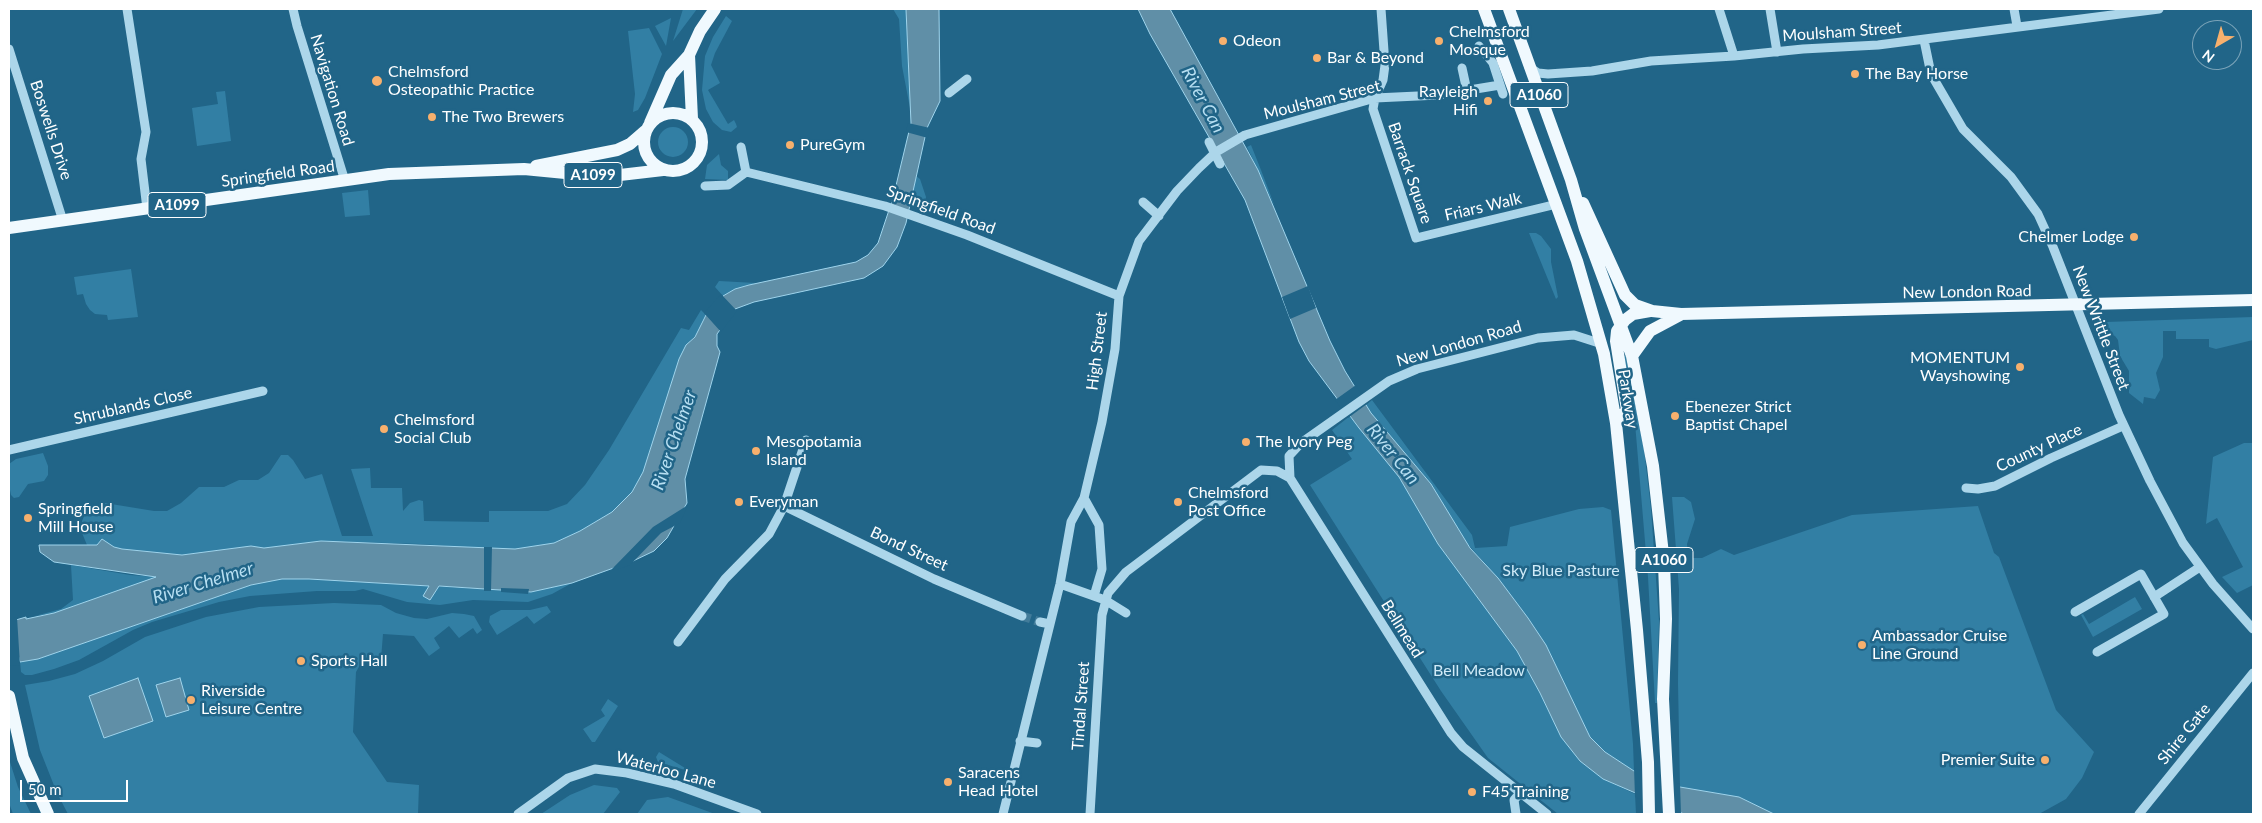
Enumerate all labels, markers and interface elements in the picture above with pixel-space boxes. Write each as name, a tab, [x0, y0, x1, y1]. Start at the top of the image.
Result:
street label: Moulsham Street	[1782, 18, 1902, 46]
north arrow	[2192, 20, 2242, 70]
place label: Chelmsford Mosque	[1449, 22, 1530, 60]
place label: Odeon	[1233, 31, 1281, 51]
street label: Navigation Road	[306, 32, 358, 148]
marker: Odeon	[1217, 35, 1229, 47]
marker: Chelmsford Mosque	[1433, 35, 1445, 47]
text: N	[2199, 46, 2218, 66]
place label: Bar & Beyond	[1327, 48, 1424, 68]
marker: Bar & Beyond	[1311, 52, 1323, 64]
place label: Chelmsford Osteopathic Practice	[388, 62, 534, 100]
water label: River Can	[1177, 63, 1229, 137]
place label: The Bay Horse	[1865, 64, 1968, 84]
marker: The Bay Horse	[1849, 68, 1861, 80]
marker: Chelmsford Osteopathic Practice	[370, 74, 384, 88]
street label: Moulsham Street	[1262, 76, 1382, 124]
street label: Boswells Drive	[26, 78, 76, 182]
place label: Rayleigh Hifi	[1419, 82, 1478, 120]
road number: A1060	[1510, 82, 1568, 108]
marker: Rayleigh Hifi	[1482, 95, 1494, 107]
place label: The Two Brewers	[442, 107, 564, 127]
marker: The Two Brewers	[426, 111, 438, 123]
street label: Barrack Square	[1384, 120, 1436, 226]
place label: PureGym	[800, 135, 865, 155]
marker: PureGym	[784, 139, 796, 151]
street label: Springfield Road	[220, 157, 336, 191]
road number: A1099	[564, 162, 622, 188]
street label: Springfield Road	[884, 181, 998, 239]
street label: Friars Walk	[1443, 189, 1523, 225]
road number: A1099	[148, 192, 206, 218]
place label: Chelmer Lodge	[2018, 227, 2124, 247]
marker: Chelmer Lodge	[2128, 231, 2140, 243]
street label: New Writtle Street	[2068, 263, 2134, 393]
street label: New London Road	[1902, 281, 2032, 303]
street label: High Street	[1083, 310, 1111, 392]
street label: New London Road	[1394, 317, 1524, 371]
place label: MOMENTUM Wayshowing	[1910, 348, 2010, 386]
marker: MOMENTUM Wayshowing	[2014, 361, 2026, 373]
street label: Parkway	[1614, 368, 1642, 430]
street label: Shrublands Close	[72, 383, 194, 429]
water label: River Chelmer	[647, 387, 701, 493]
place label: Ebenezer Strict Baptist Chapel	[1685, 397, 1791, 435]
place label: Chelmsford Social Club	[394, 410, 475, 448]
marker: Ebenezer Strict Baptist Chapel	[1669, 410, 1681, 422]
water label: River Can	[1362, 419, 1424, 489]
street label: County Place	[1993, 420, 2085, 476]
marker: Chelmsford Social Club	[378, 423, 390, 435]
place label: Mesopotamia Island	[766, 432, 862, 470]
place label: The Ivory Peg	[1256, 432, 1352, 452]
marker: The Ivory Peg	[1240, 436, 1252, 448]
marker: Mesopotamia Island	[750, 445, 762, 457]
place label: Chelmsford Post Office	[1188, 483, 1269, 521]
place label: Everyman	[749, 492, 818, 512]
marker: Everyman	[733, 496, 745, 508]
marker: Chelmsford Post Office	[1172, 496, 1184, 508]
place label: Springfield Mill House	[38, 499, 114, 537]
marker: Springfield Mill House	[22, 512, 34, 524]
street label: Bond Street	[867, 523, 951, 575]
road number: A1060	[1635, 548, 1693, 572]
water label: River Chelmer	[150, 557, 256, 609]
park label: Sky Blue Pasture	[1502, 561, 1620, 581]
street label: Bellmead	[1377, 596, 1427, 662]
place label: Ambassador Cruise Line Ground	[1872, 626, 2007, 664]
marker: Ambassador Cruise Line Ground	[1856, 639, 1868, 651]
place label: Sports Hall	[311, 651, 388, 671]
marker: Sports Hall	[295, 655, 307, 667]
street label: Tindal Street	[1068, 661, 1094, 751]
park label: Bell Meadow	[1433, 661, 1525, 681]
place label: Riverside Leisure Centre	[201, 681, 302, 719]
marker: Riverside Leisure Centre	[185, 694, 197, 706]
street label: Shire Gate	[2154, 700, 2214, 768]
street label: Waterloo Lane	[614, 747, 718, 793]
place label: Premier Suite	[1941, 750, 2035, 770]
marker: Premier Suite	[2039, 754, 2051, 766]
place label: Saracens Head Hotel	[958, 763, 1038, 801]
scale bar	[22, 770, 130, 802]
marker: Saracens Head Hotel	[942, 776, 954, 788]
text: 50 m	[28, 780, 62, 798]
place label: F45 Training	[1482, 782, 1569, 802]
marker: F45 Training	[1466, 786, 1478, 798]

